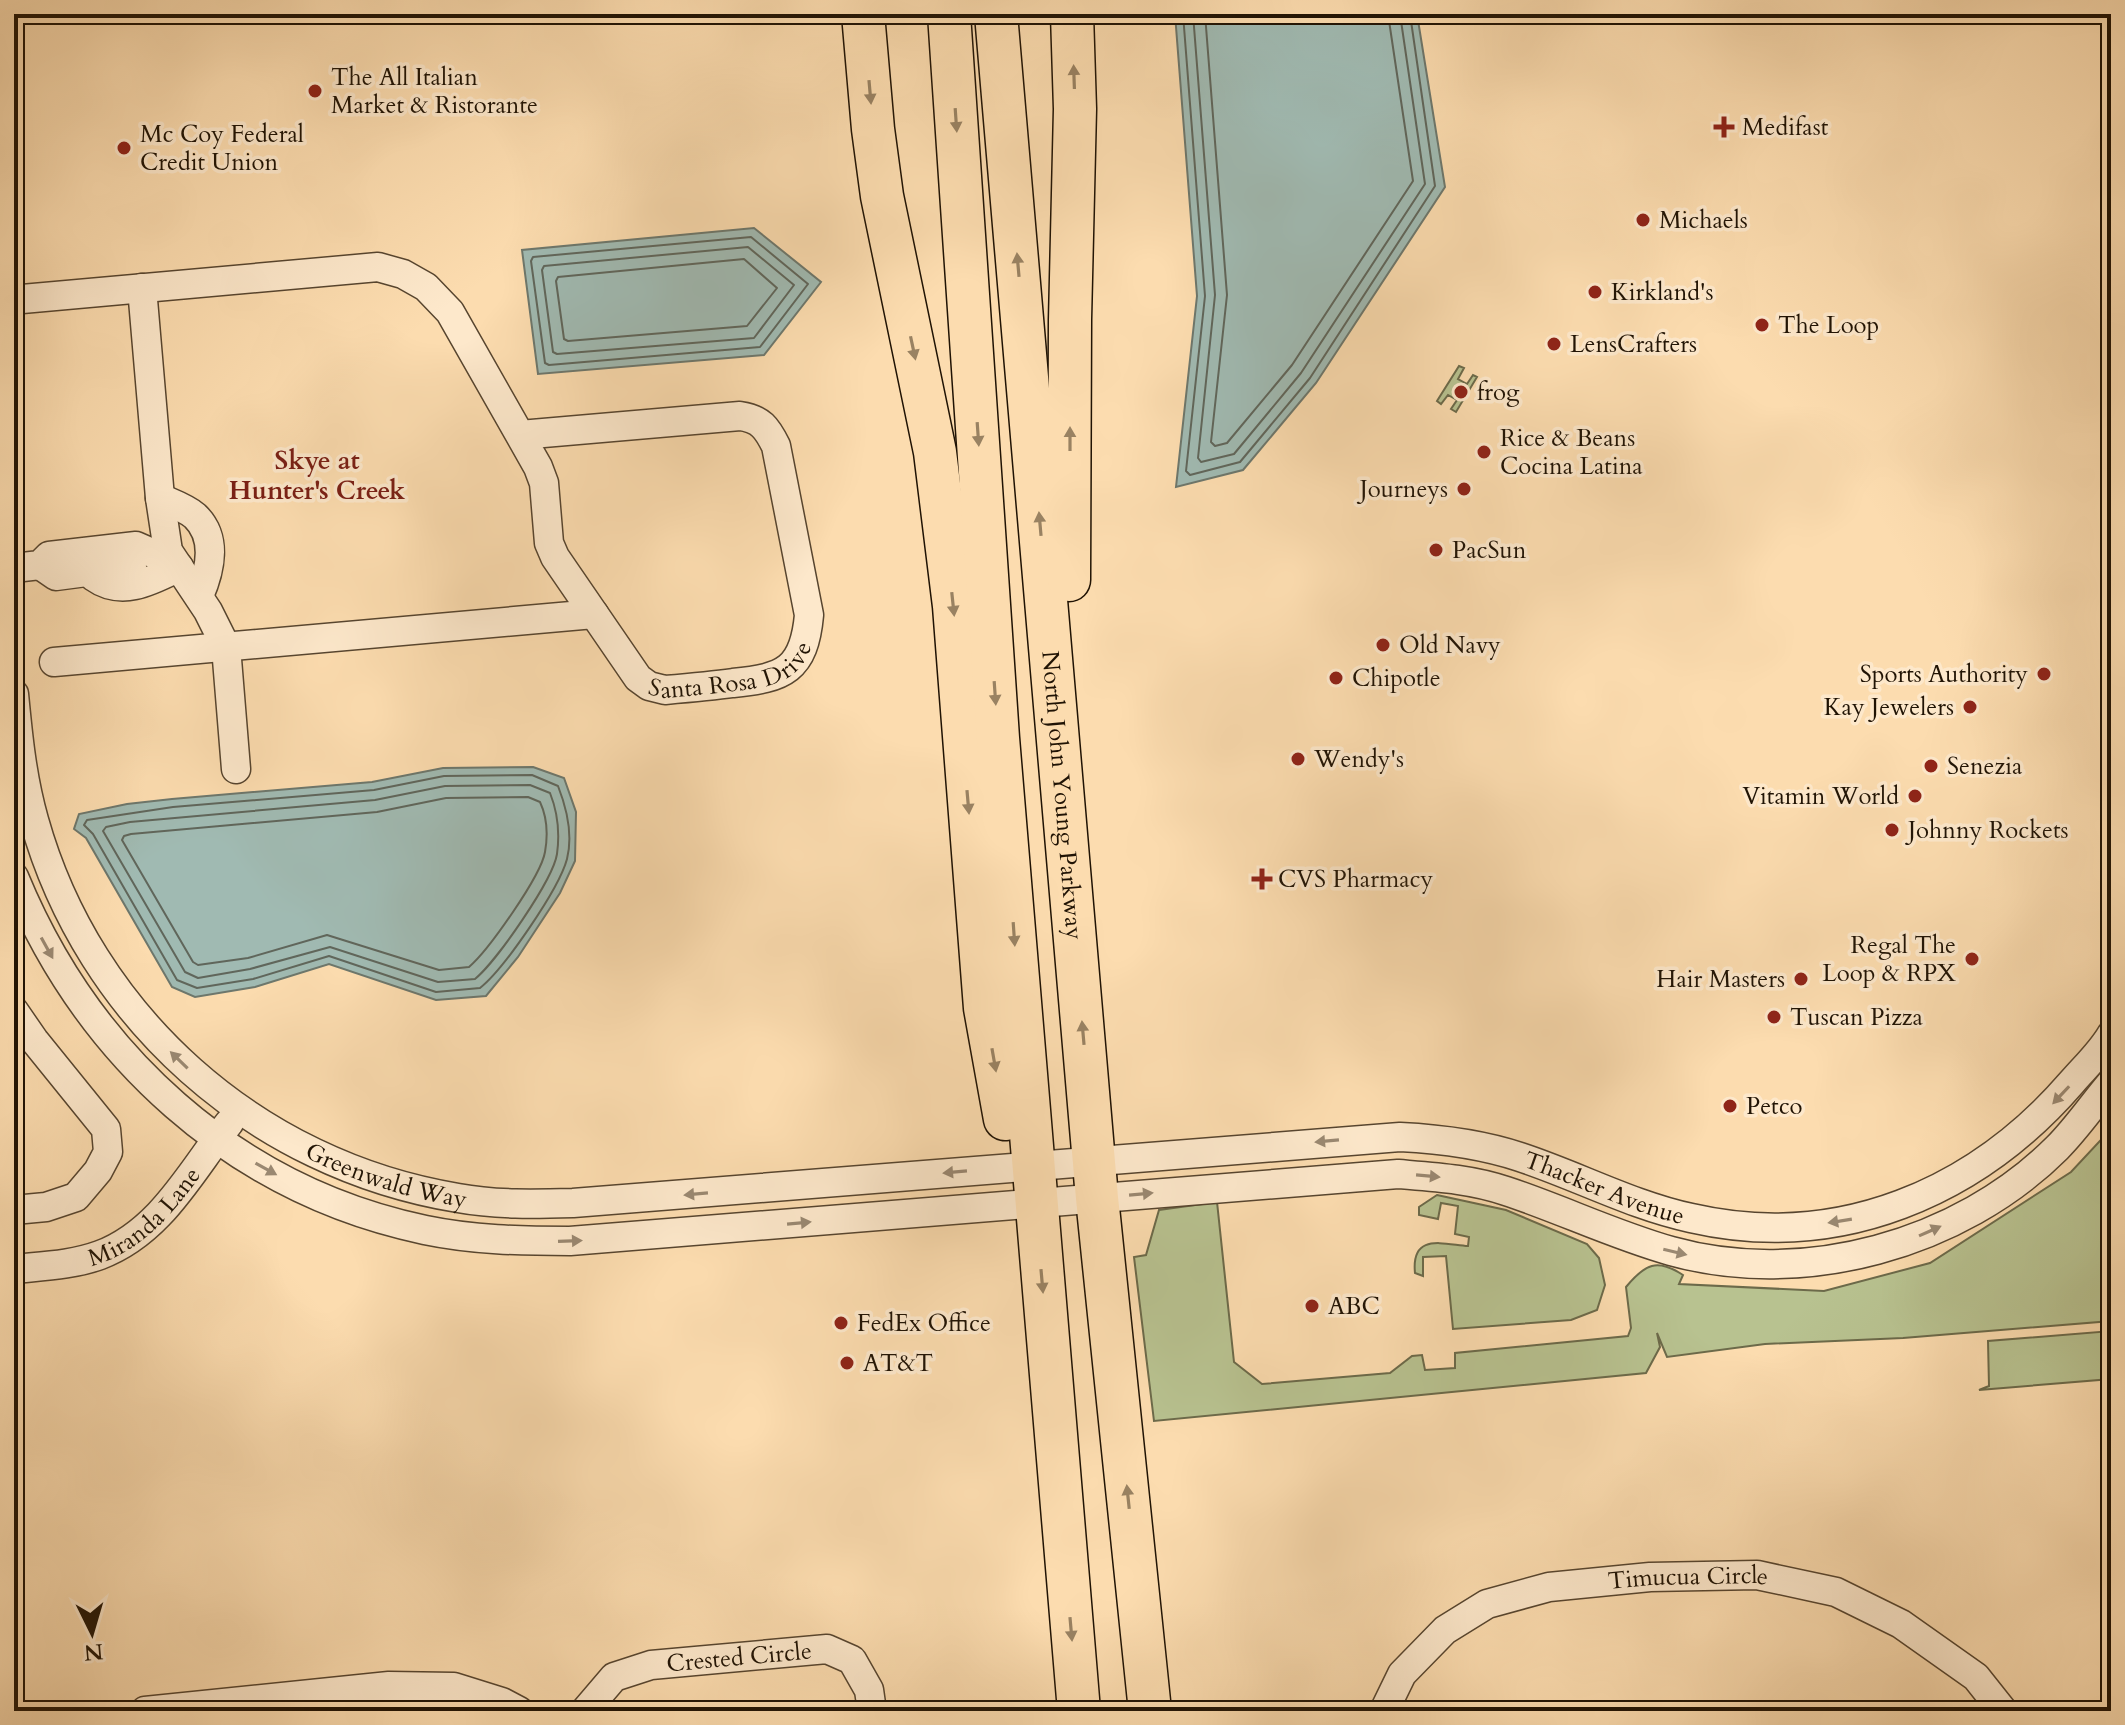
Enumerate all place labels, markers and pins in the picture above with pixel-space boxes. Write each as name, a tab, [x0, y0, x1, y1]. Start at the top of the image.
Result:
place label: The All Italian Market & Ristorante	[331, 61, 538, 122]
marker: The All Italian Market & Ristorante	[306, 82, 324, 100]
place label: Medifast	[1742, 111, 1829, 144]
marker: Medifast	[1713, 116, 1735, 138]
place label: Mc Coy Federal Credit Union	[140, 118, 304, 179]
marker: Mc Coy Federal Credit Union	[115, 139, 133, 157]
place label: Michaels	[1659, 204, 1748, 237]
marker: Michaels	[1634, 211, 1652, 229]
place label: Kirkland's	[1611, 276, 1714, 309]
marker: Kirkland's	[1586, 283, 1604, 301]
place label: The Loop	[1778, 309, 1879, 342]
marker: The Loop	[1753, 316, 1771, 334]
place label: LensCrafters	[1570, 328, 1697, 361]
marker: LensCrafters	[1545, 335, 1563, 353]
place label: frog	[1477, 376, 1520, 409]
marker: frog	[1452, 383, 1470, 401]
place label: Rice & Beans Cocina Latina	[1500, 422, 1643, 483]
marker: Rice & Beans Cocina Latina	[1475, 443, 1493, 461]
place label: Journeys	[1357, 473, 1448, 506]
marker: Journeys	[1455, 480, 1473, 498]
place label: PacSun	[1452, 534, 1527, 567]
marker: PacSun	[1427, 541, 1445, 559]
place label: Old Navy	[1399, 629, 1501, 662]
marker: Old Navy	[1374, 636, 1392, 654]
place label: Sports Authority	[1860, 658, 2028, 691]
place label: Chipotle	[1352, 662, 1441, 695]
marker: Sports Authority	[2035, 665, 2053, 683]
marker: Chipotle	[1327, 669, 1345, 687]
place label: Kay Jewelers	[1824, 691, 1954, 724]
marker: Kay Jewelers	[1961, 698, 1979, 716]
place label: Wendy's	[1313, 743, 1404, 776]
marker: Wendy's	[1289, 750, 1307, 768]
place label: Senezia	[1947, 750, 2023, 783]
marker: Senezia	[1922, 757, 1940, 775]
place label: Vitamin World	[1742, 780, 1899, 813]
marker: Vitamin World	[1906, 787, 1924, 805]
place label: Johnny Rockets	[1905, 814, 2069, 847]
marker: Johnny Rockets	[1883, 821, 1901, 839]
place label: CVS Pharmacy	[1278, 863, 1434, 896]
marker: CVS Pharmacy	[1253, 870, 1271, 888]
place label: Regal The Loop & RPX	[1822, 929, 1956, 990]
marker: Regal The Loop & RPX	[1963, 950, 1981, 968]
place label: Hair Masters	[1656, 963, 1785, 996]
marker: Hair Masters	[1792, 970, 1810, 988]
place label: Tuscan Pizza	[1790, 1001, 1924, 1034]
marker: Tuscan Pizza	[1765, 1008, 1783, 1026]
place label: Petco	[1746, 1090, 1803, 1123]
marker: Petco	[1721, 1097, 1739, 1115]
place label: ABC	[1328, 1290, 1380, 1323]
marker: ABC	[1303, 1297, 1321, 1315]
place label: FedEx Office	[857, 1307, 991, 1340]
marker: FedEx Office	[832, 1314, 850, 1332]
place label: AT&T	[863, 1347, 933, 1380]
marker: AT&T	[838, 1354, 856, 1372]

